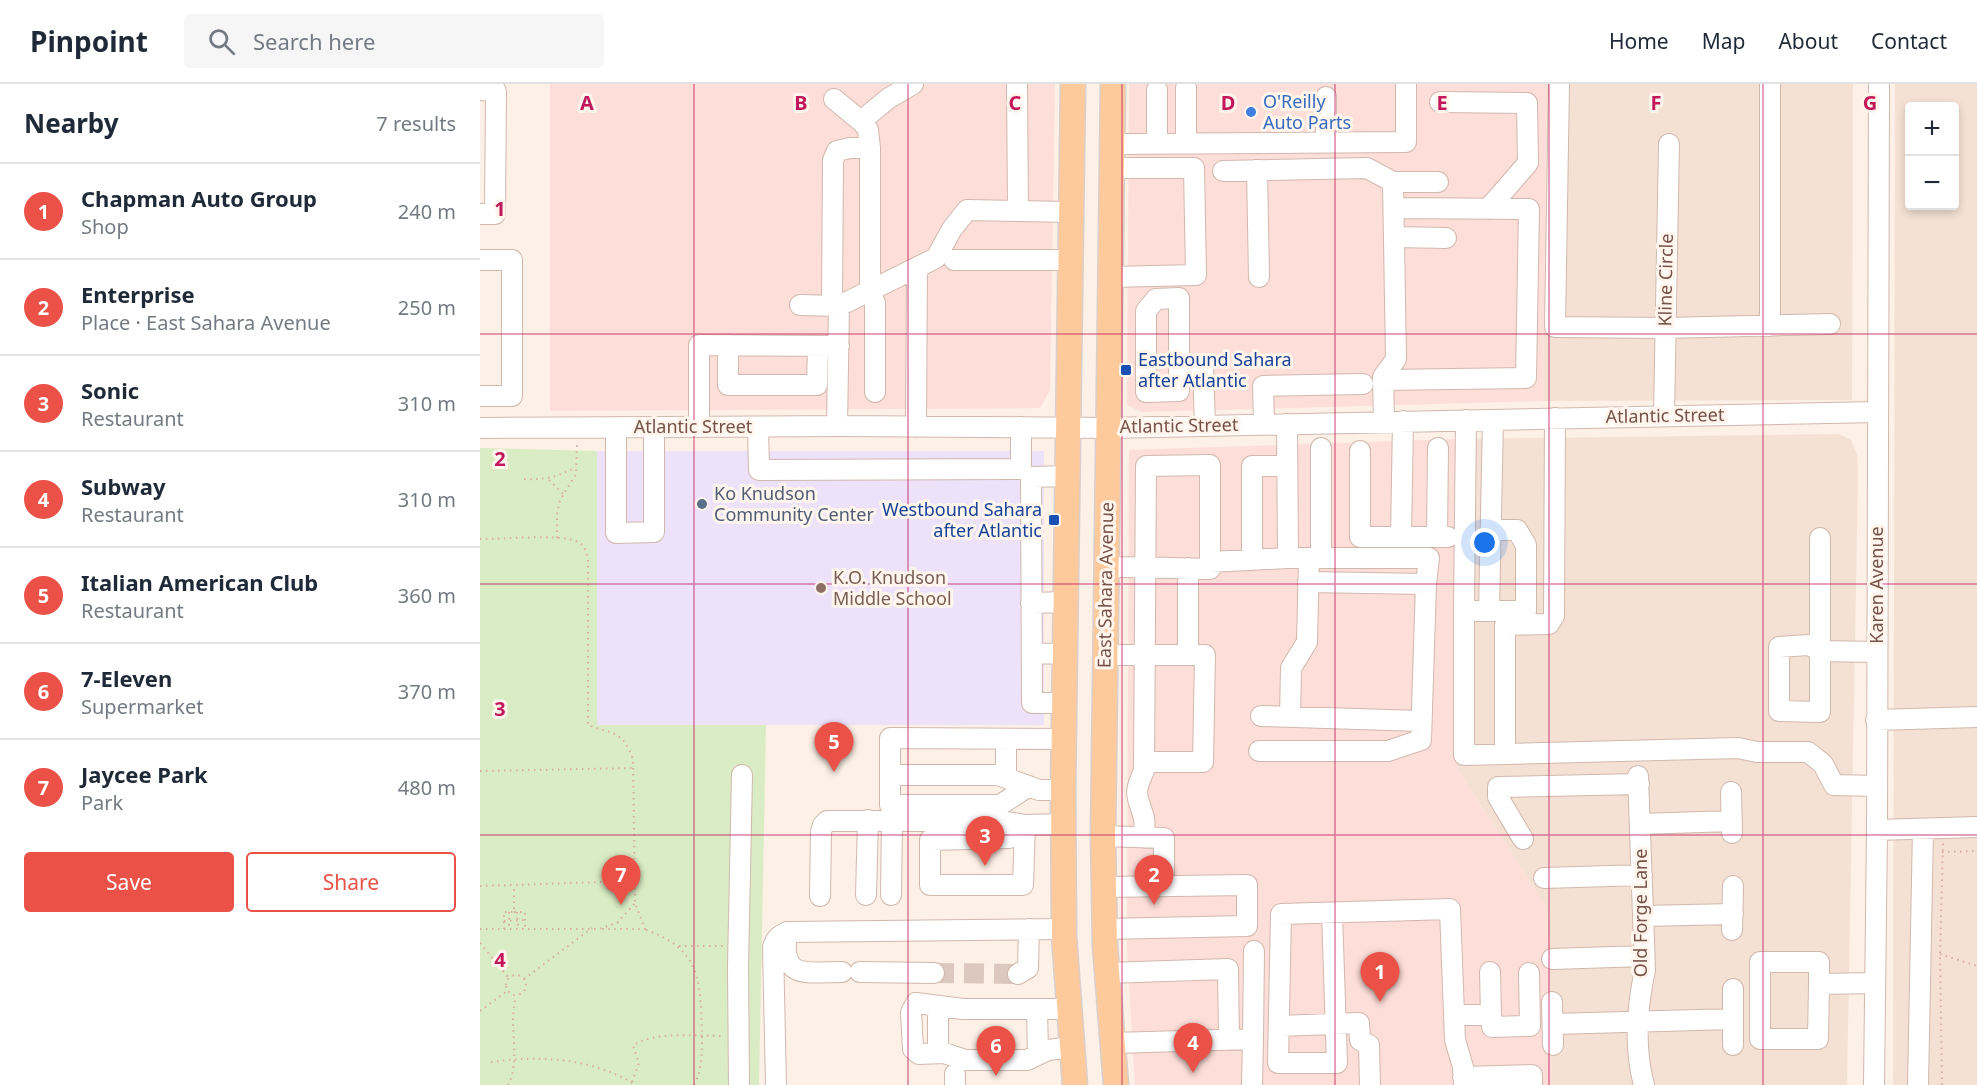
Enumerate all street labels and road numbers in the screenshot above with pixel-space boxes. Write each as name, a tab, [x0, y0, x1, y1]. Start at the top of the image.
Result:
street label: Kline Circle	[1652, 233, 1678, 327]
street label: Atlantic Street	[1605, 402, 1725, 428]
street label: Atlantic Street	[1119, 412, 1239, 438]
street label: Atlantic Street	[634, 414, 753, 438]
street label: East Sahara Avenue	[1092, 502, 1118, 668]
street label: Karen Avenue	[1864, 526, 1888, 644]
street label: Old Forge Lane	[1628, 849, 1652, 977]

